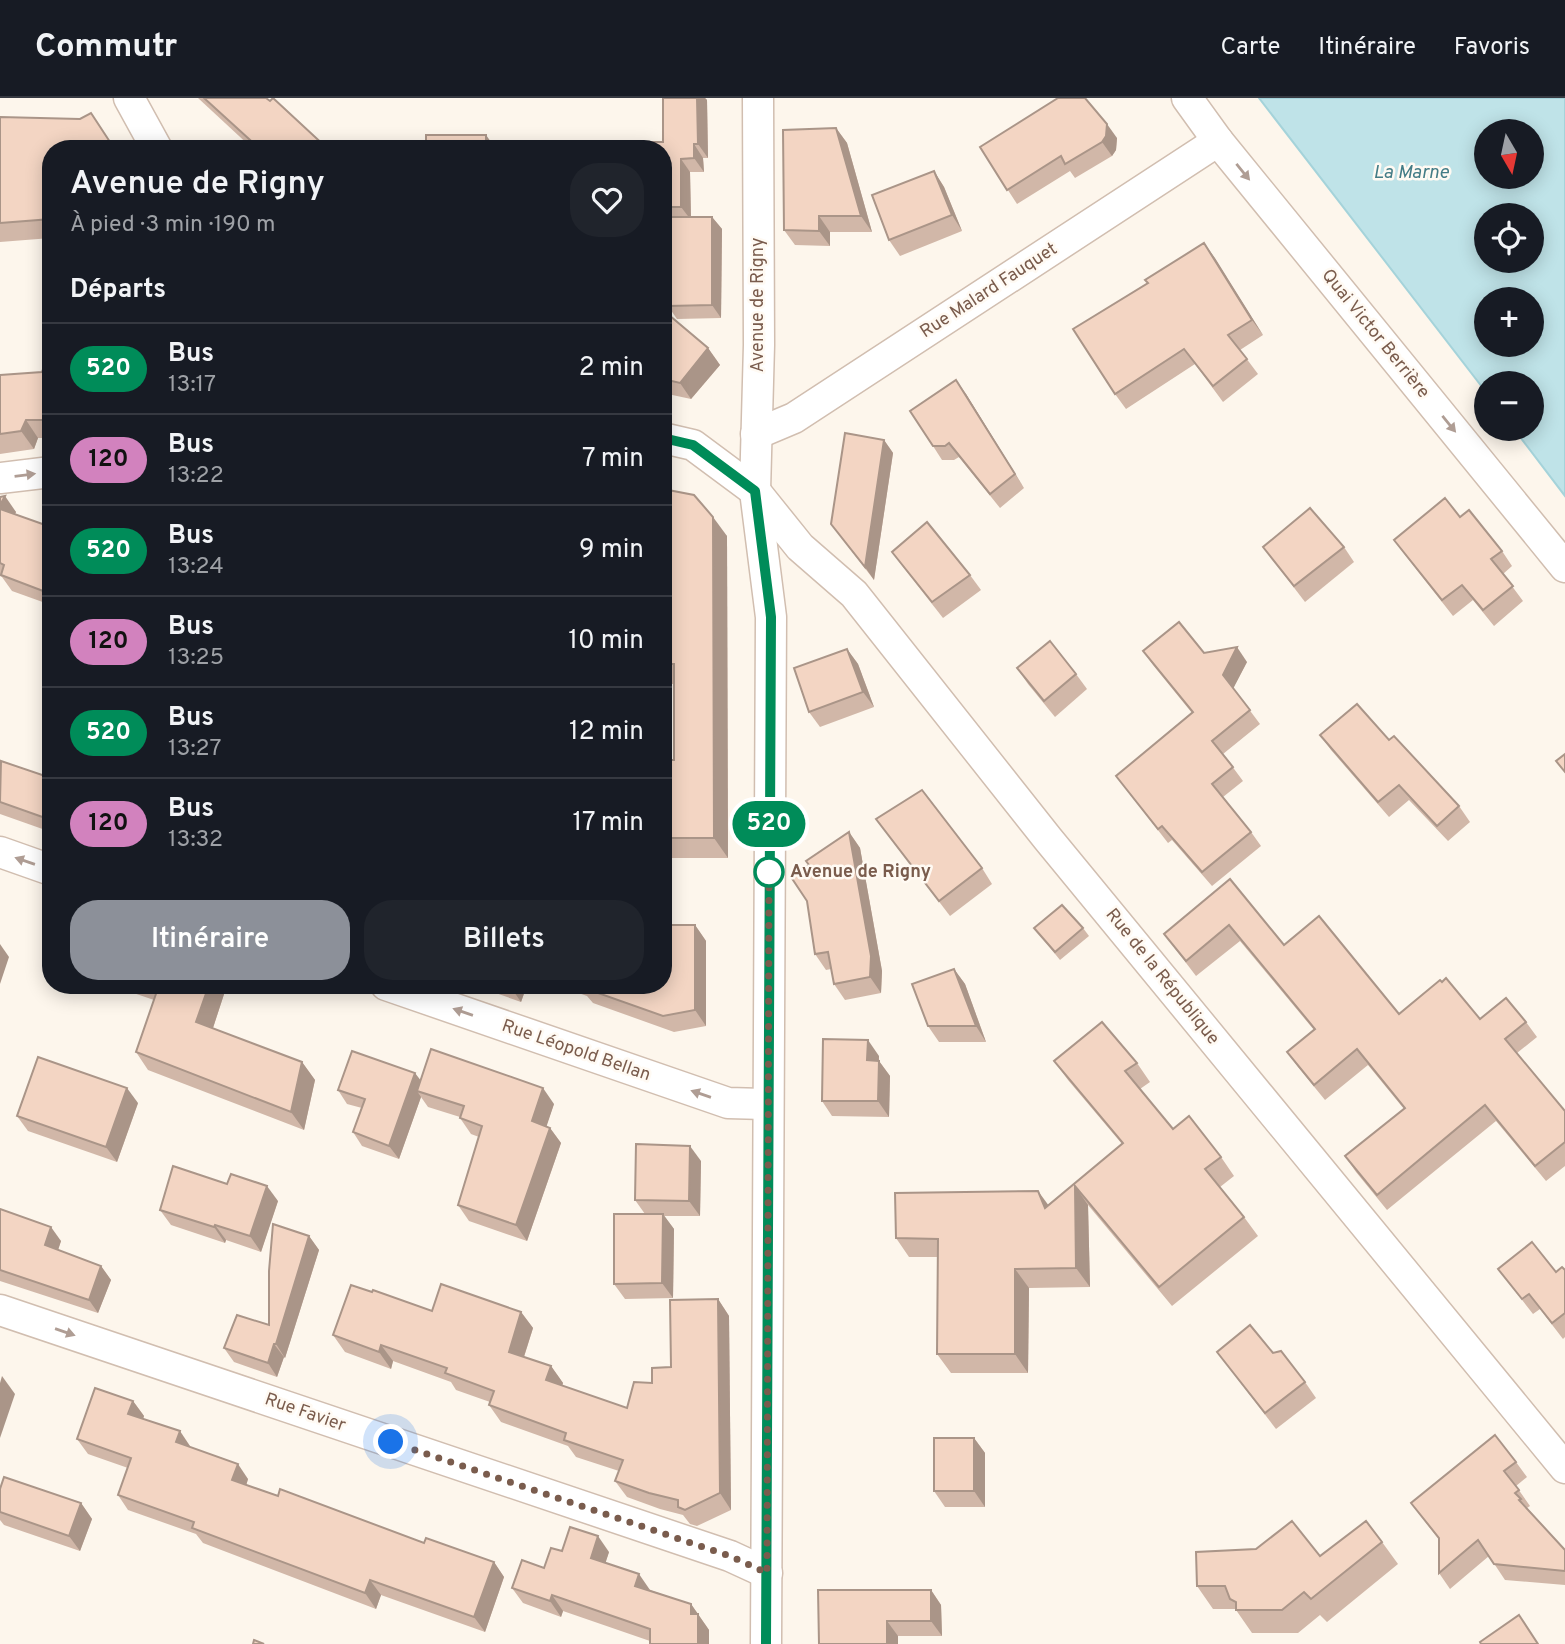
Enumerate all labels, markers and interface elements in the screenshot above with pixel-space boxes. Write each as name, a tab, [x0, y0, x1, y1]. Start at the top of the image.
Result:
text: Commutr	[35, 27, 177, 69]
text: Carte	[1220, 33, 1280, 63]
text: Itinéraire	[1318, 33, 1416, 63]
text: Favoris	[1454, 33, 1530, 63]
north arrow	[1474, 119, 1544, 189]
map controls	[1474, 119, 1544, 441]
water label: La Marne	[1373, 161, 1449, 185]
one-way arrow	[1236, 162, 1251, 180]
button: heart	[570, 163, 644, 237]
text: Avenue de Rigny	[70, 164, 325, 206]
button: locate	[1474, 203, 1544, 273]
text: À pied · 3 min · 190 m	[70, 211, 276, 240]
street label: Avenue de Rigny	[747, 238, 770, 372]
street label: Rue Malard Fauquet	[916, 238, 1062, 344]
street label: Quai Victor Berrière	[1316, 265, 1434, 403]
text: Départs	[70, 274, 166, 307]
button: +	[1474, 287, 1544, 357]
text: Bus	[168, 338, 214, 371]
text: 2 min	[579, 352, 644, 385]
text: 520	[86, 354, 131, 384]
text: 13:17	[168, 371, 216, 400]
button: −	[1474, 371, 1544, 441]
one-way arrow	[1441, 415, 1456, 433]
text: Bus	[168, 429, 214, 462]
text: 7 min	[582, 443, 644, 476]
text: 120	[88, 445, 129, 475]
text: 13:22	[168, 462, 224, 491]
one-way arrow	[15, 469, 37, 480]
text: Bus	[168, 520, 214, 553]
text: 9 min	[579, 534, 644, 567]
text: 520	[86, 536, 131, 566]
text: 13:24	[168, 553, 224, 582]
text: Bus	[168, 611, 214, 644]
text: 10 min	[568, 625, 644, 658]
text: 120	[88, 627, 129, 657]
text: 13:25	[168, 644, 224, 673]
text: Bus	[168, 702, 214, 735]
text: 12 min	[569, 716, 644, 749]
text: 520	[86, 718, 131, 748]
text: 13:27	[168, 735, 221, 764]
text: Bus	[168, 793, 214, 826]
line badge: 520	[729, 801, 809, 847]
text: 17 min	[572, 807, 644, 840]
text: 120	[88, 809, 129, 839]
text: 520	[746, 809, 792, 839]
text: 13:32	[168, 826, 223, 855]
one-way arrow	[15, 855, 36, 866]
marker: Avenue de Rigny	[754, 857, 784, 887]
place label: Avenue de Rigny	[790, 861, 931, 884]
button: Itinéraire	[70, 900, 350, 980]
button: Billets	[364, 900, 644, 980]
street label: Rue de la République	[1100, 904, 1224, 1050]
one-way arrow	[452, 1006, 473, 1017]
street label: Rue Léopold Bellan	[499, 1015, 653, 1087]
one-way arrow	[690, 1088, 711, 1099]
one-way arrow	[54, 1327, 75, 1338]
street label: Rue Favier	[261, 1388, 349, 1438]
your location	[373, 1424, 408, 1459]

